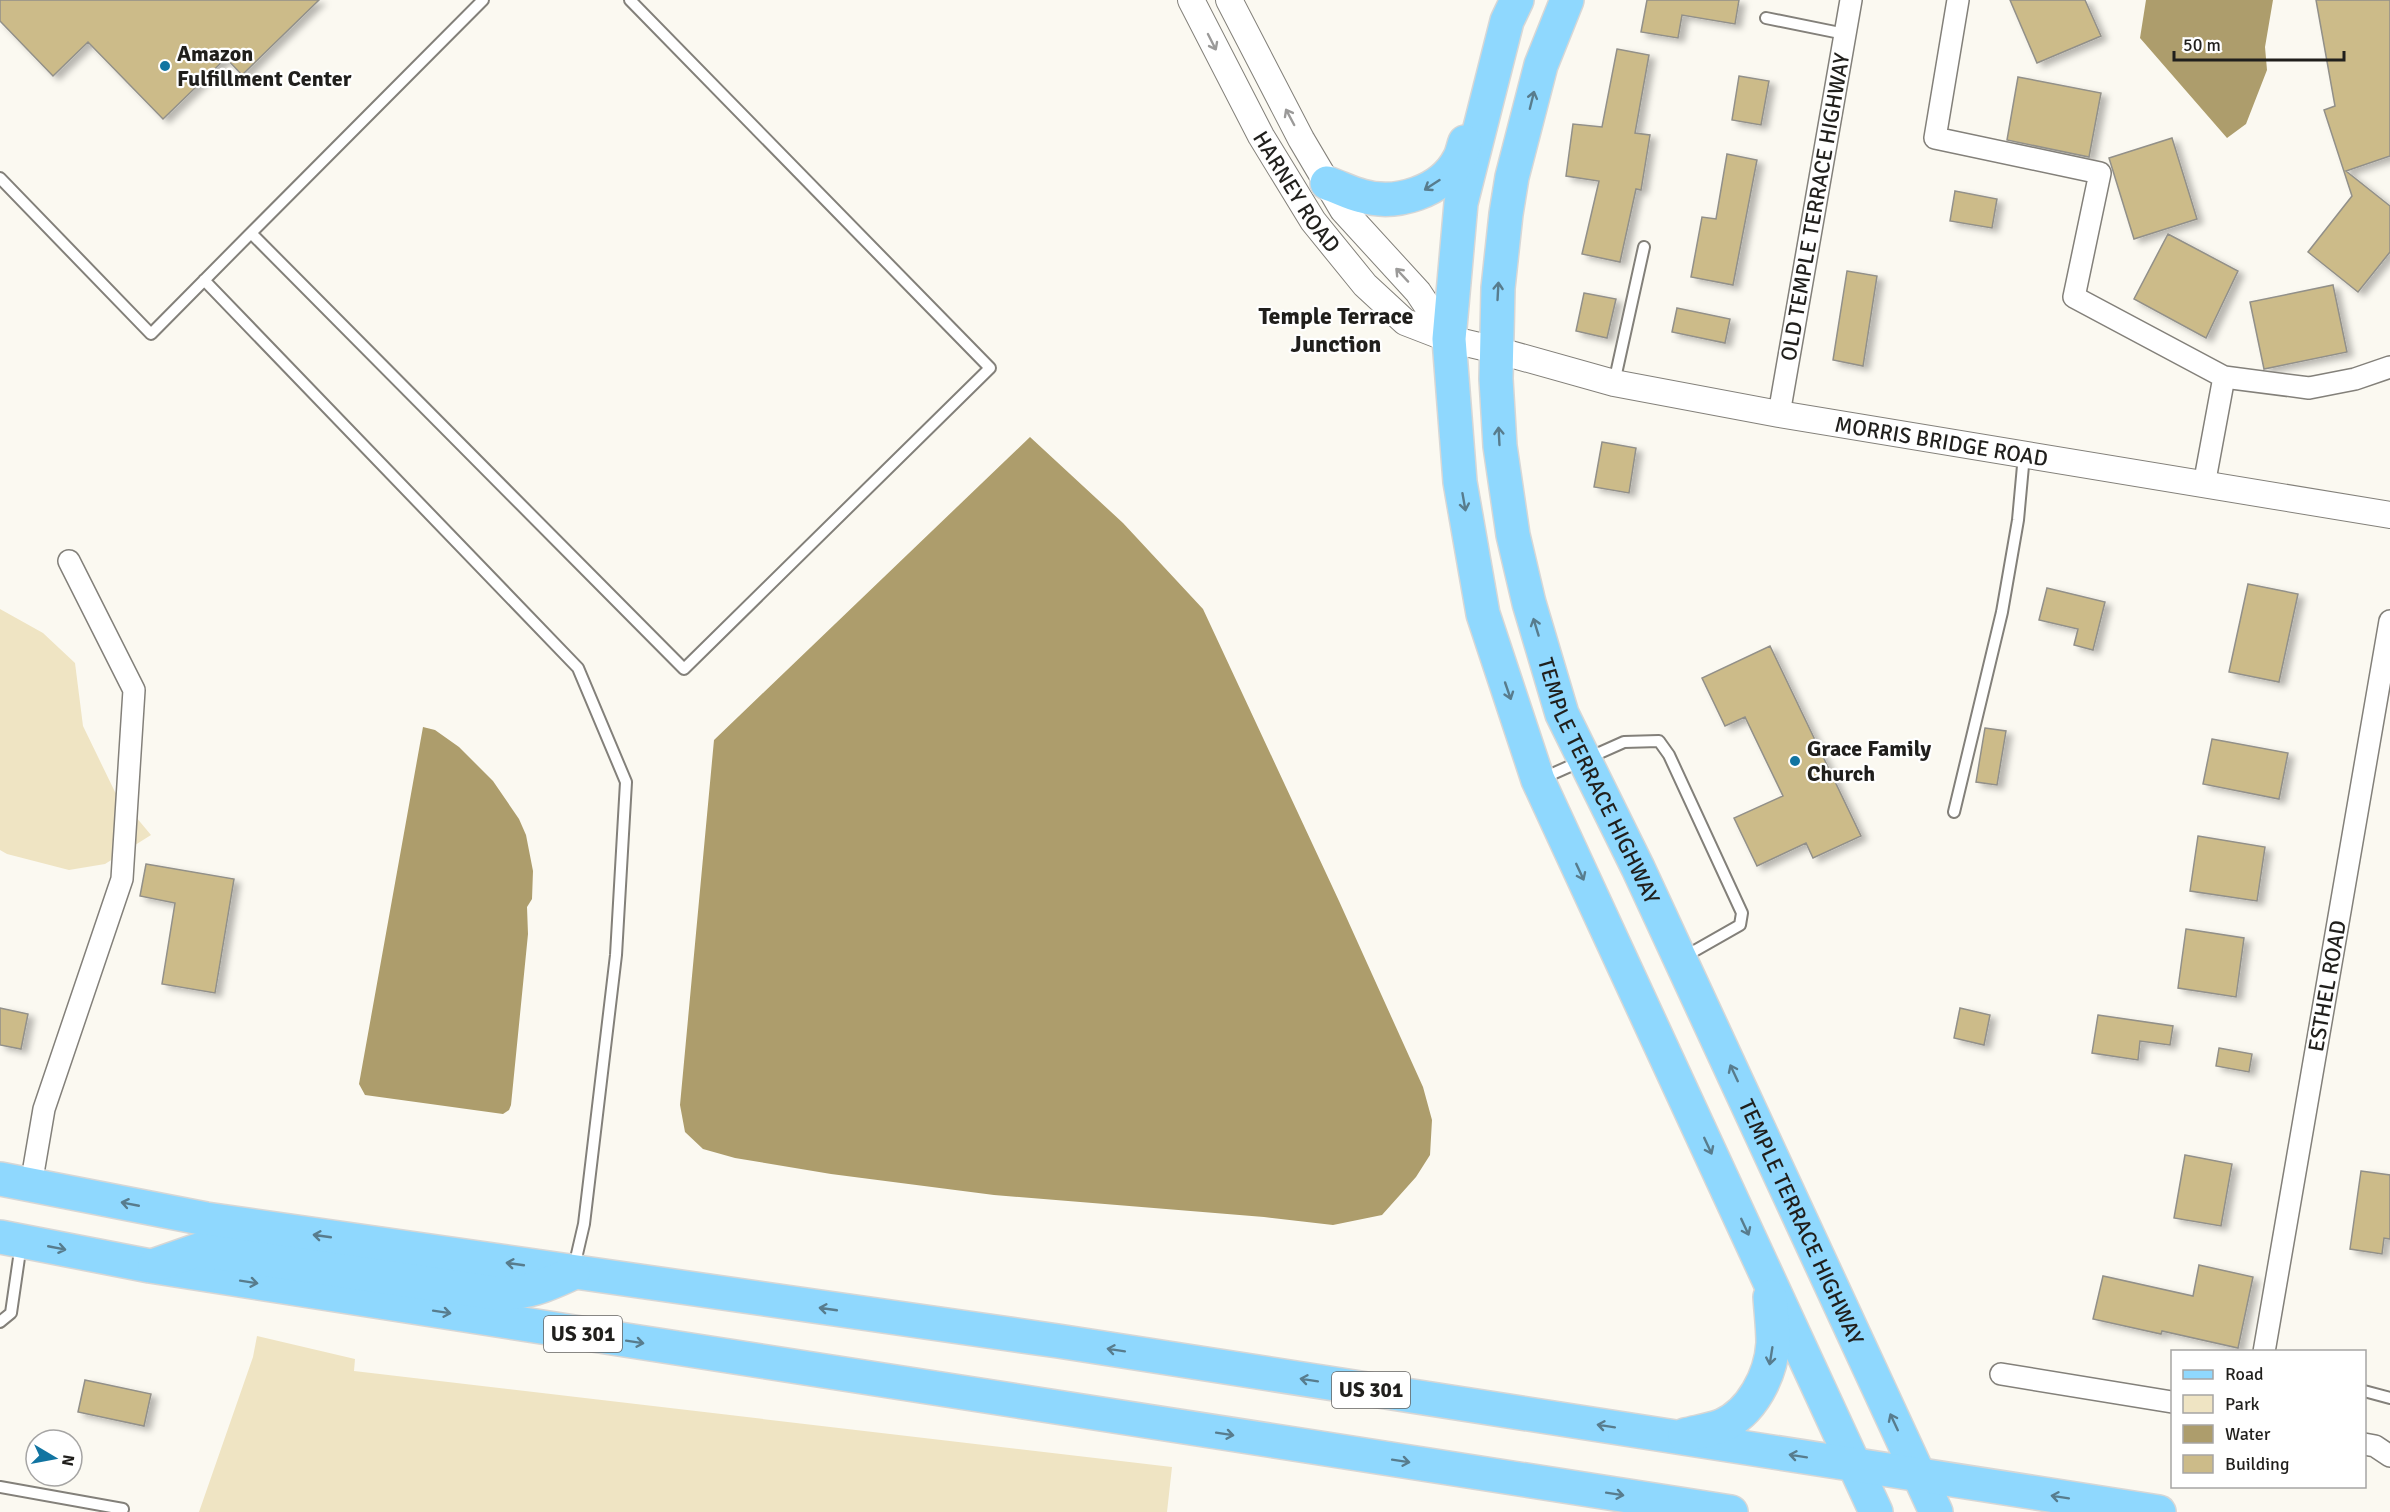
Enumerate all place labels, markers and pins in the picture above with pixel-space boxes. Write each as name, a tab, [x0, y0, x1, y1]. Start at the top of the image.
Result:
place label: Amazon Fulfillment Center	[177, 40, 352, 92]
marker: Amazon Fulfillment Center	[158, 59, 172, 73]
place label: Grace Family Church	[1807, 735, 1931, 787]
marker: Grace Family Church	[1788, 754, 1802, 768]

